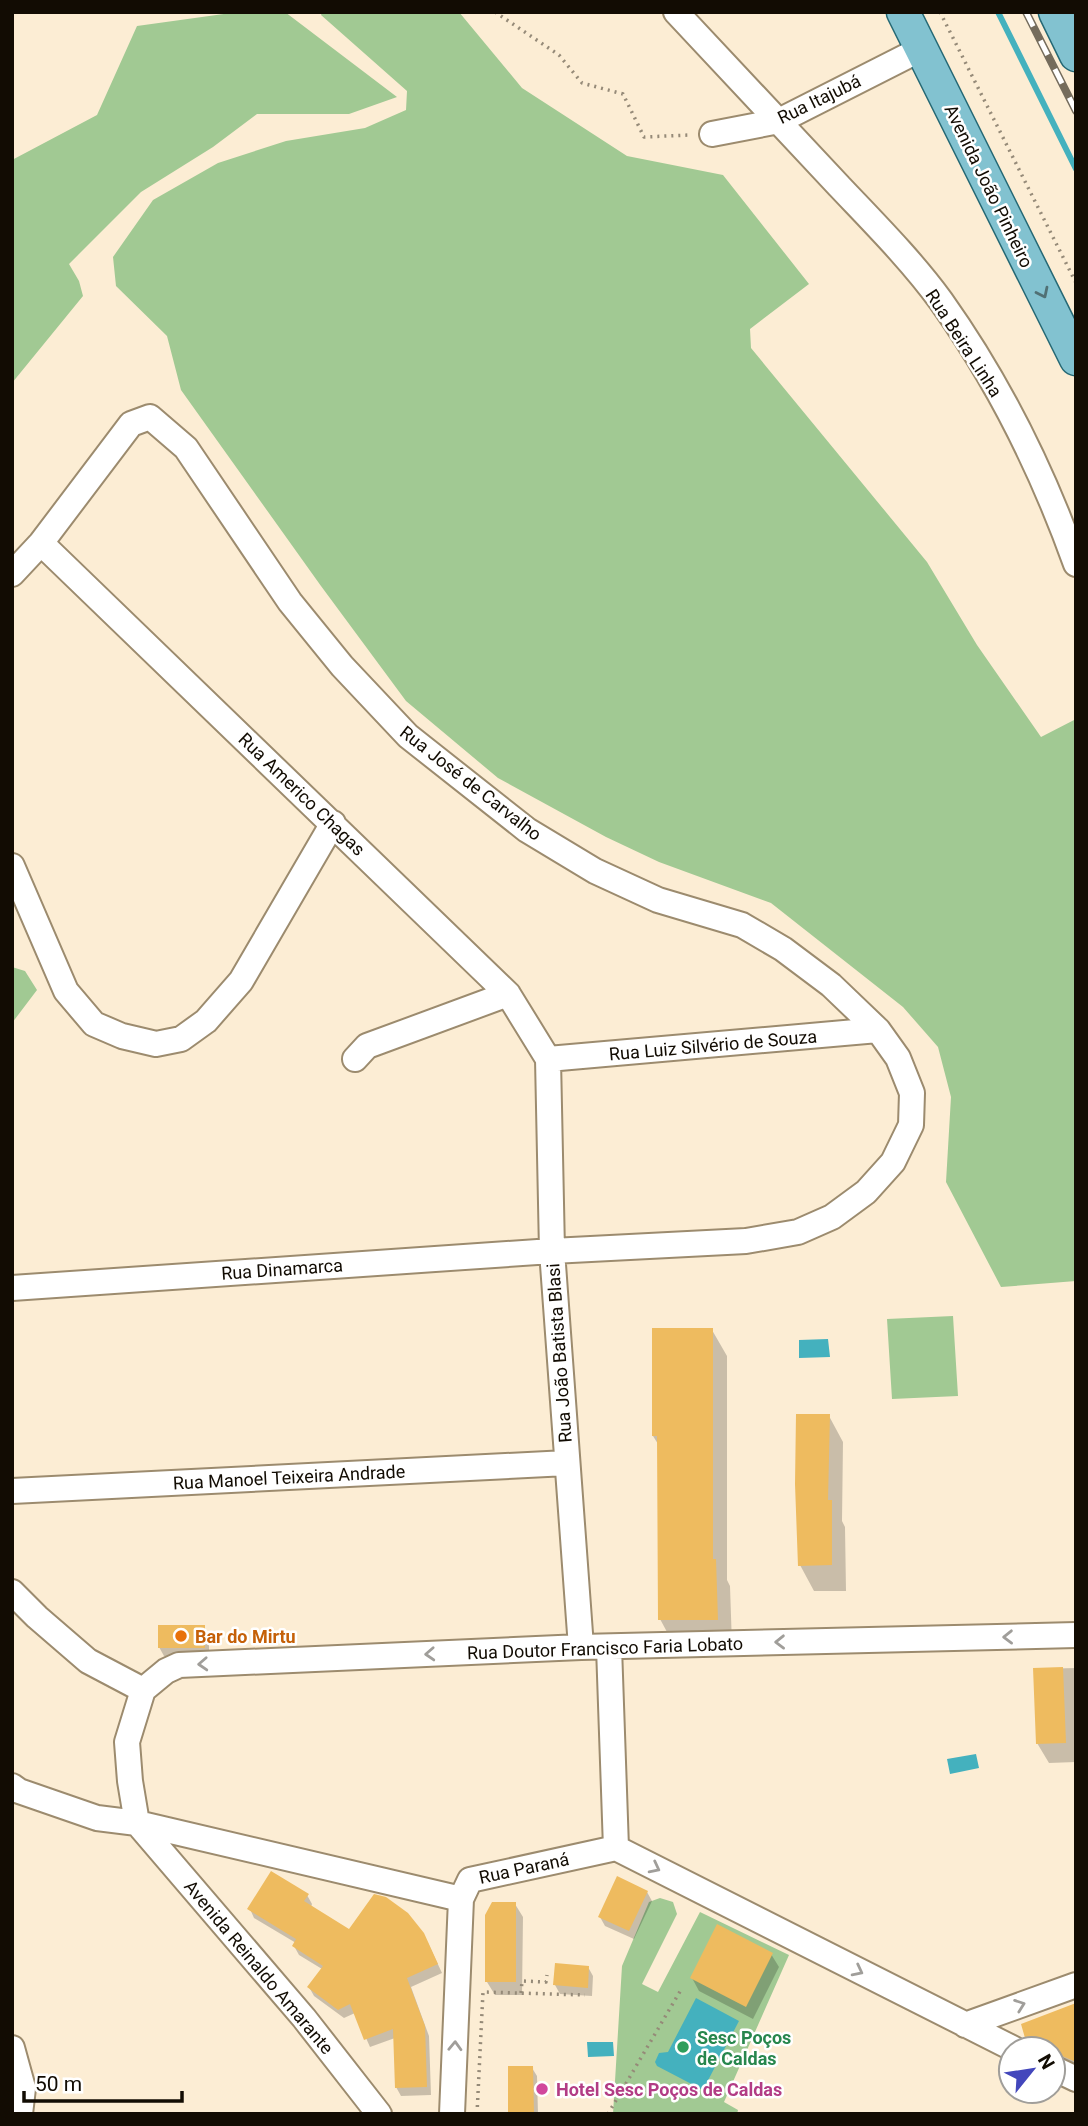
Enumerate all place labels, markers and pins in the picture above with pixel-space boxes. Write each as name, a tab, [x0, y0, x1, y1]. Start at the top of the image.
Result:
place label: Bar do Mirtu	[195, 1626, 296, 1647]
marker: Bar do Mirtu	[173, 1628, 189, 1644]
place label: Sesc Poços de Caldas	[697, 2027, 791, 2069]
marker: Sesc Poços de Caldas	[675, 2039, 691, 2055]
place label: Hotel Sesc Poços de Caldas	[556, 2079, 782, 2100]
marker: Hotel Sesc Poços de Caldas	[534, 2081, 550, 2097]

